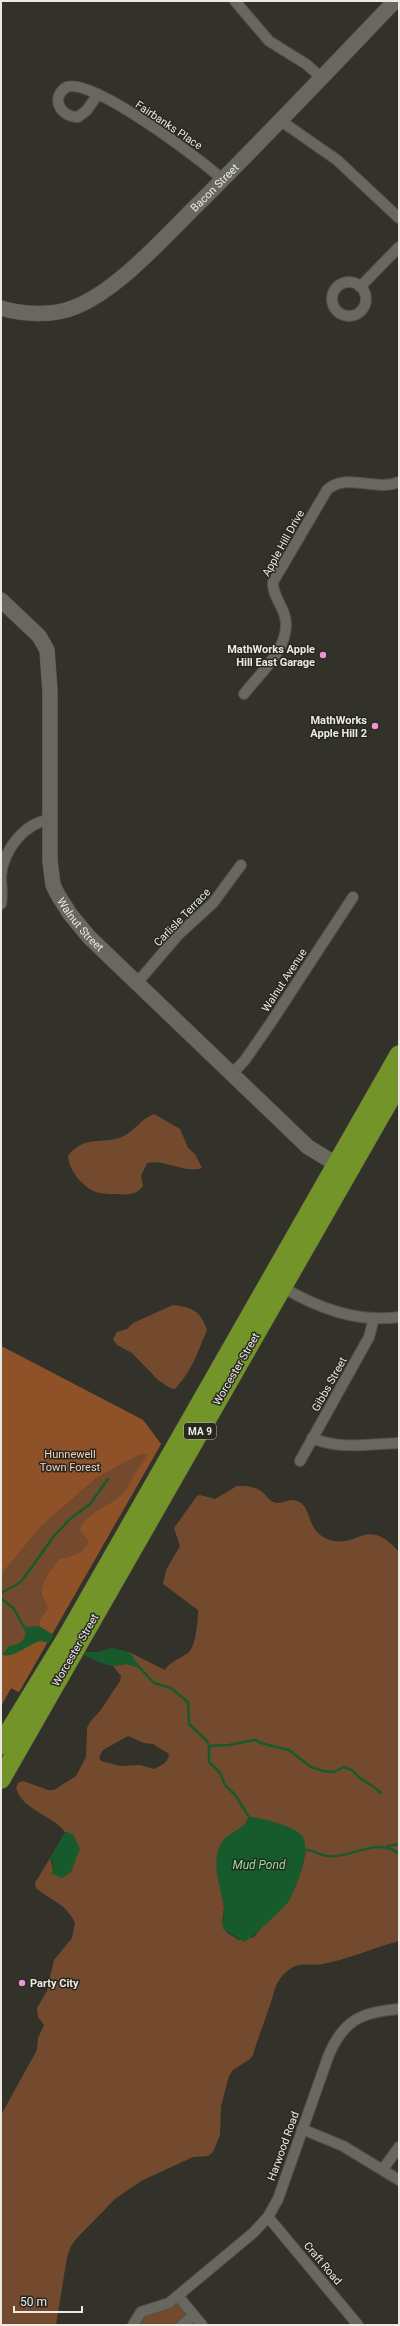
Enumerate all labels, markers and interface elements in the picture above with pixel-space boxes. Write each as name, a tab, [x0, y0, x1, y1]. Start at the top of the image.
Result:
street label: Fairbanks Place	[133, 98, 205, 153]
street label: Bacon Street	[188, 161, 242, 215]
street label: Apple Hill Drive	[260, 508, 307, 579]
place label: MathWorks Apple Hill East Garage	[227, 643, 315, 669]
marker: MathWorks Apple Hill East Garage	[318, 650, 328, 660]
place label: MathWorks Apple Hill 2	[310, 714, 367, 740]
marker: MathWorks Apple Hill 2	[370, 721, 380, 731]
street label: Carlisle Terrace	[151, 886, 213, 949]
street label: Walnut Street	[54, 895, 106, 955]
street label: Walnut Avenue	[259, 946, 310, 1014]
street label: Worcester Street	[210, 1330, 263, 1408]
street label: Gibbs Street	[309, 1355, 350, 1414]
road number: MA 9	[184, 1423, 216, 1439]
park label: Hunnewell Town Forest	[40, 1448, 101, 1474]
street label: Worcester Street	[49, 1611, 102, 1689]
water label: Mud Pond	[233, 1858, 286, 1872]
place label: Party City	[30, 1977, 79, 1990]
marker: Party City	[17, 1978, 27, 1988]
street label: Harwood Road	[265, 2110, 302, 2183]
street label: Craft Road	[301, 2239, 344, 2287]
scale bar	[14, 2288, 82, 2314]
text: 50 m	[20, 2295, 47, 2309]

